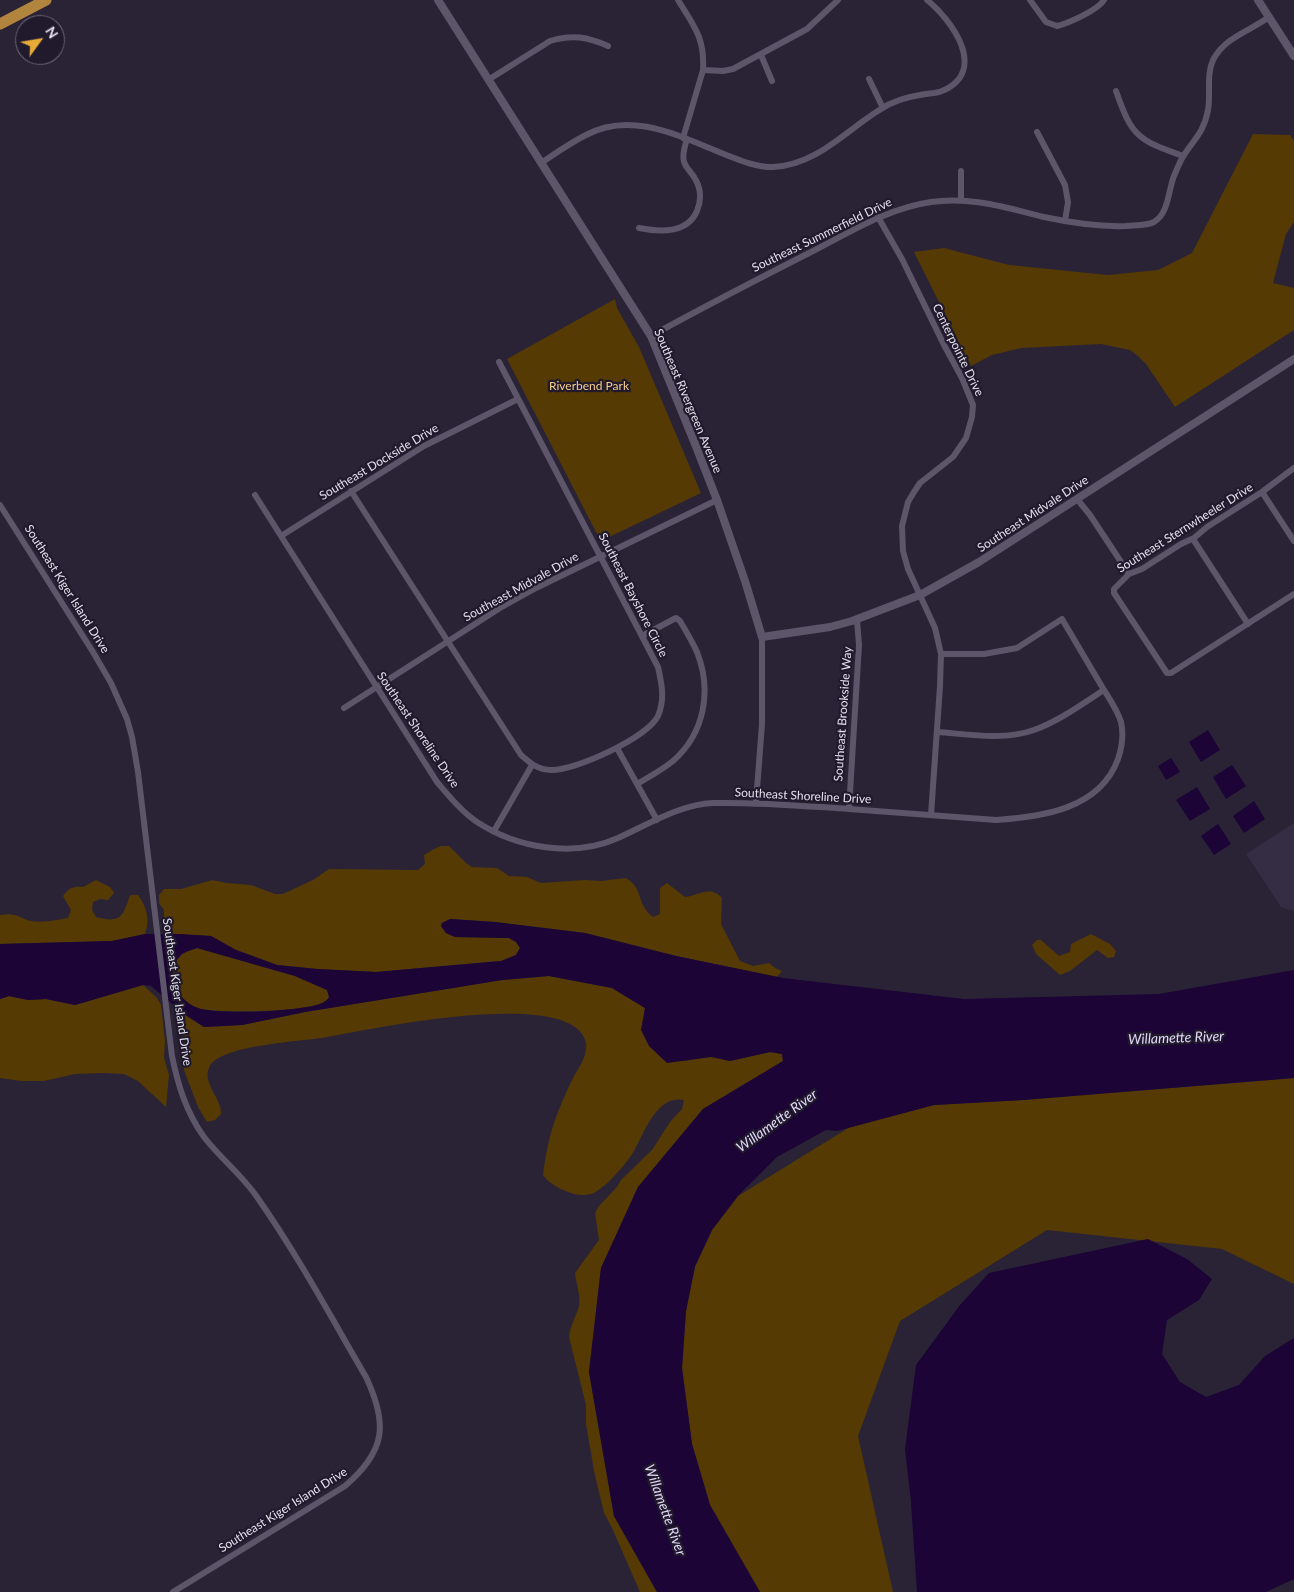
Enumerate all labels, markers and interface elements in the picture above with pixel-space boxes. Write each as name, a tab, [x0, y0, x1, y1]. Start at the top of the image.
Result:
north arrow	[15, 15, 65, 65]
text: N	[42, 23, 62, 41]
street label: Southeast Summerfield Drive	[750, 195, 894, 275]
street label: Centerpointe Drive	[929, 301, 987, 399]
street label: Southeast Rivergreen Avenue	[651, 327, 725, 475]
park label: Riverbend Park	[549, 379, 629, 393]
street label: Southeast Dockside Drive	[317, 421, 441, 503]
street label: Southeast Midvale Drive	[975, 473, 1091, 555]
street label: Southeast Sternwheeler Drive	[1114, 480, 1256, 576]
street label: Southeast Kiger Island Drive	[21, 522, 113, 656]
street label: Southeast Bayshore Circle	[595, 530, 671, 660]
street label: Southeast Midvale Drive	[461, 549, 581, 625]
street label: Southeast Brookside Way	[831, 646, 855, 782]
street label: Southeast Shoreline Drive	[374, 669, 462, 791]
street label: Southeast Shoreline Drive	[734, 785, 872, 807]
street label: Southeast Kiger Island Drive	[160, 917, 194, 1067]
water label: Willamette River	[1128, 1028, 1224, 1048]
water label: Willamette River	[733, 1086, 821, 1156]
water label: Willamette River	[641, 1462, 689, 1558]
street label: Southeast Kiger Island Drive	[216, 1464, 350, 1556]

